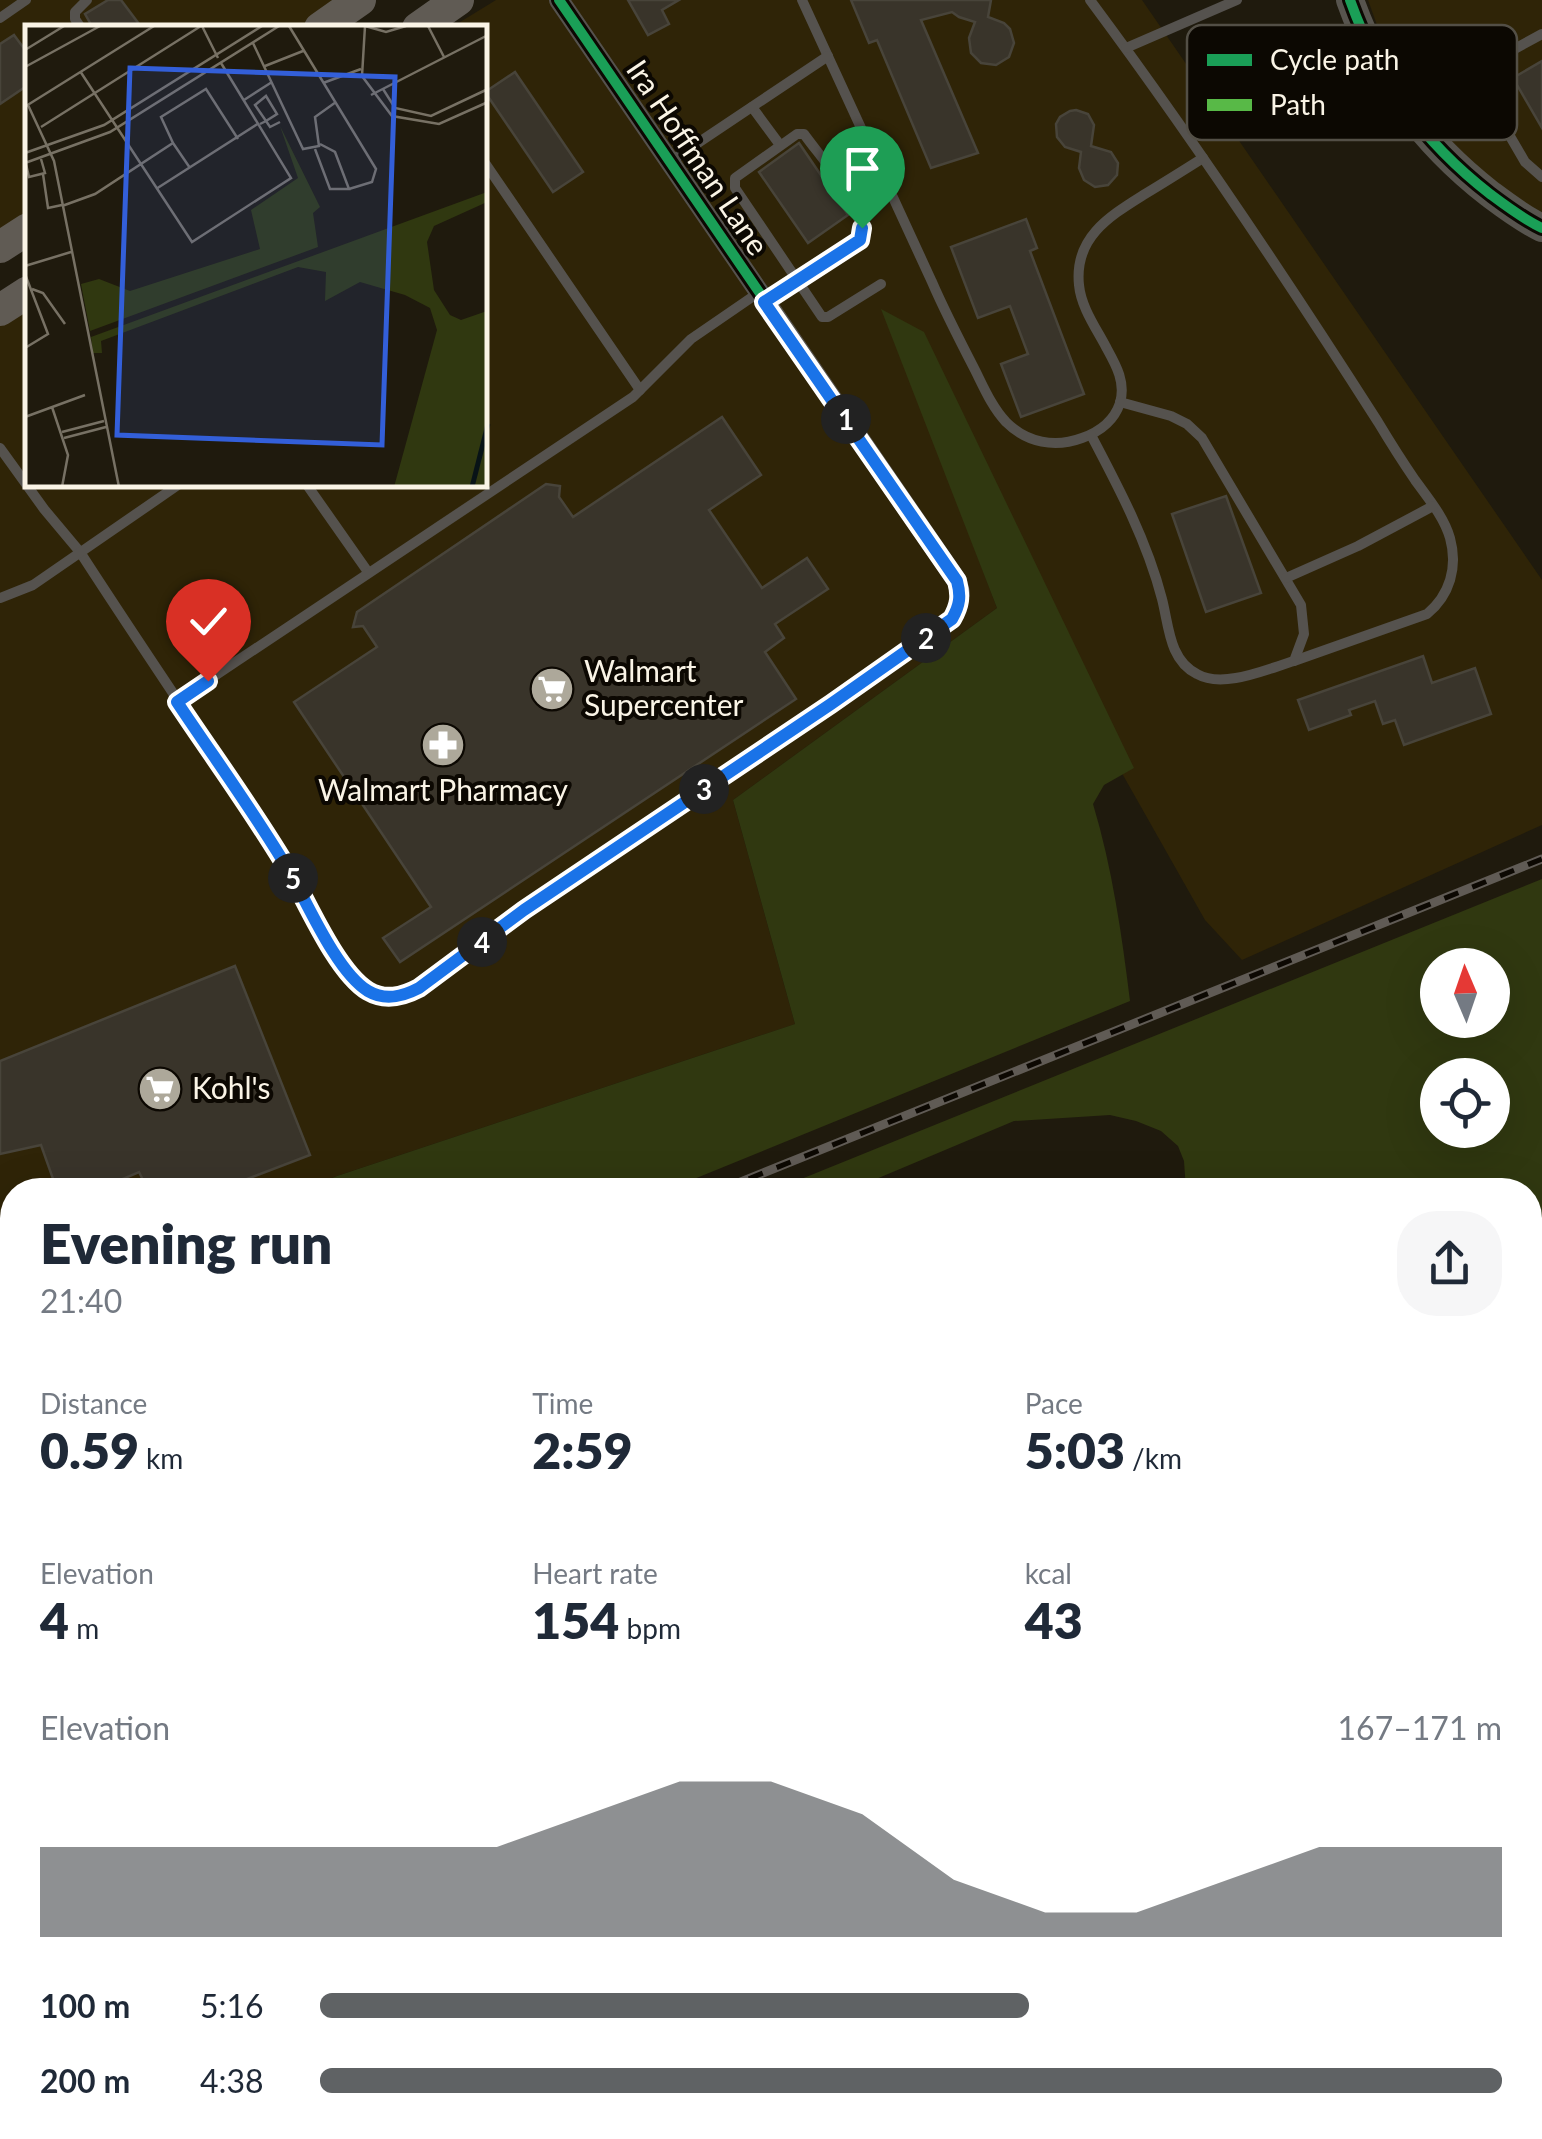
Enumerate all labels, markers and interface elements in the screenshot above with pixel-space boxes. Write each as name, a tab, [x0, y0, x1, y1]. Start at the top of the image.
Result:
inset map	[25, 25, 488, 488]
legend	[1187, 25, 1517, 140]
text: Cycle path	[1270, 42, 1399, 76]
street label: Ira Hoffman Lane	[620, 53, 777, 261]
text: Path	[1270, 87, 1326, 121]
pin	[820, 126, 905, 229]
icon: arrive	[835, 141, 890, 196]
pin: 1	[821, 394, 871, 444]
text: 1	[838, 402, 854, 436]
pin	[166, 579, 251, 682]
icon: check	[181, 594, 236, 649]
pin: 2	[901, 613, 951, 663]
text: 2	[918, 621, 934, 655]
place label: Walmart Supercenter	[584, 652, 744, 722]
supermarket icon: Walmart Supercenter	[529, 666, 575, 712]
pharmacy icon: Walmart Pharmacy	[420, 722, 466, 768]
pin: 3	[679, 764, 729, 814]
place label: Walmart Pharmacy	[318, 771, 569, 807]
text: 3	[696, 772, 712, 806]
pin: 5	[268, 853, 318, 903]
text: 5	[285, 861, 301, 895]
pin: 4	[457, 917, 507, 967]
text: 4	[474, 925, 490, 959]
north arrow	[1420, 948, 1510, 1038]
map controls	[1420, 948, 1510, 1148]
button: locate	[1420, 1058, 1510, 1148]
supermarket icon: Kohl's	[137, 1066, 183, 1112]
place label: Kohl's	[192, 1069, 270, 1105]
text: Evening run	[40, 1210, 332, 1276]
button: share	[1397, 1211, 1502, 1316]
text: 21:40	[40, 1281, 122, 1320]
text: Distance	[40, 1386, 147, 1420]
text: Time	[532, 1386, 593, 1420]
text: Pace	[1025, 1386, 1083, 1420]
text: 0.59	[40, 1420, 139, 1480]
text: 2:59	[532, 1420, 633, 1480]
text: 5:03	[1025, 1420, 1125, 1480]
text: km	[139, 1441, 183, 1475]
text: /km	[1125, 1441, 1182, 1475]
text: Elevation	[40, 1556, 154, 1590]
text: Heart rate	[532, 1556, 658, 1590]
text: kcal	[1025, 1556, 1072, 1590]
text: 4	[40, 1590, 69, 1650]
text: 154	[532, 1590, 619, 1650]
text: 43	[1025, 1590, 1083, 1650]
text: m	[69, 1611, 99, 1645]
text: bpm	[619, 1611, 681, 1645]
text: Elevation	[40, 1708, 170, 1747]
text: 167–171 m	[1338, 1708, 1502, 1747]
text: 100 m	[40, 1986, 130, 2025]
text: 5:16	[200, 1986, 264, 2025]
text: 200 m	[40, 2061, 130, 2100]
text: 4:38	[200, 2061, 264, 2100]

